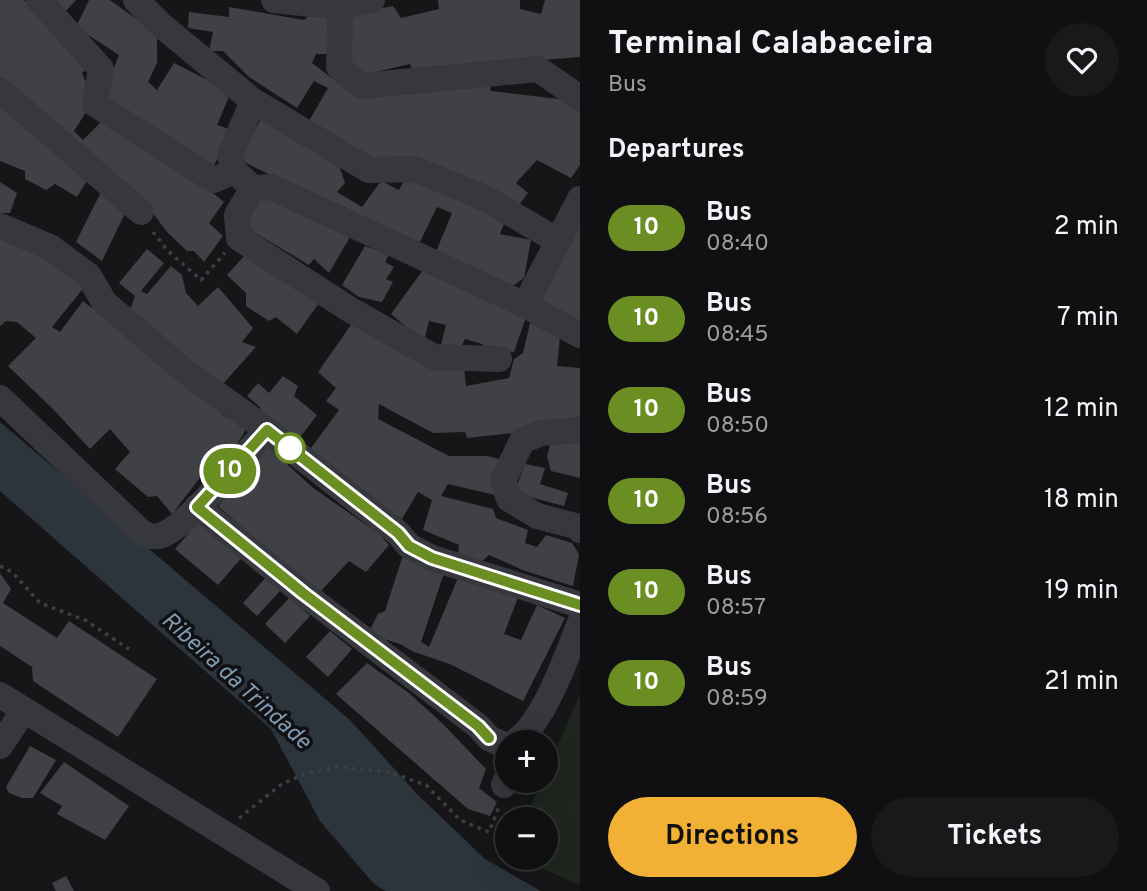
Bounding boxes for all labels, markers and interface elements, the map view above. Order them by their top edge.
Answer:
button: heart [1045,23,1119,97]
text: Terminal Calabaceira [608,24,933,66]
text: Bus [608,71,647,100]
text: Departures [608,134,745,167]
text: Bus [706,197,752,230]
text: 2 min [1054,211,1119,244]
text: 10 [634,213,659,243]
text: 08:40 [706,230,769,259]
text: Bus [706,288,752,321]
text: 7 min [1057,302,1119,335]
text: 10 [634,304,659,334]
text: 08:45 [706,321,769,350]
text: Bus [706,379,752,412]
text: 12 min [1044,393,1119,426]
text: 10 [634,395,659,425]
text: 08:50 [706,412,769,441]
unlabelled marker [275,433,305,463]
line badge: 10 [198,448,262,494]
text: 10 [217,456,243,486]
text: Bus [706,470,752,503]
text: 18 min [1044,484,1119,517]
text: 10 [634,486,659,516]
text: 08:56 [706,503,768,532]
text: Bus [706,561,752,594]
text: 19 min [1044,575,1119,608]
text: 10 [634,577,659,607]
text: 08:57 [706,594,766,623]
water label: Ribeira da Trindade [154,607,317,758]
text: Bus [706,652,752,685]
text: 21 min [1044,666,1119,699]
text: 10 [634,668,659,698]
text: 08:59 [706,685,768,714]
map controls [495,730,558,870]
button: + [495,730,558,793]
button: Directions [608,797,857,877]
button: Tickets [871,797,1119,877]
button: − [495,807,558,870]

